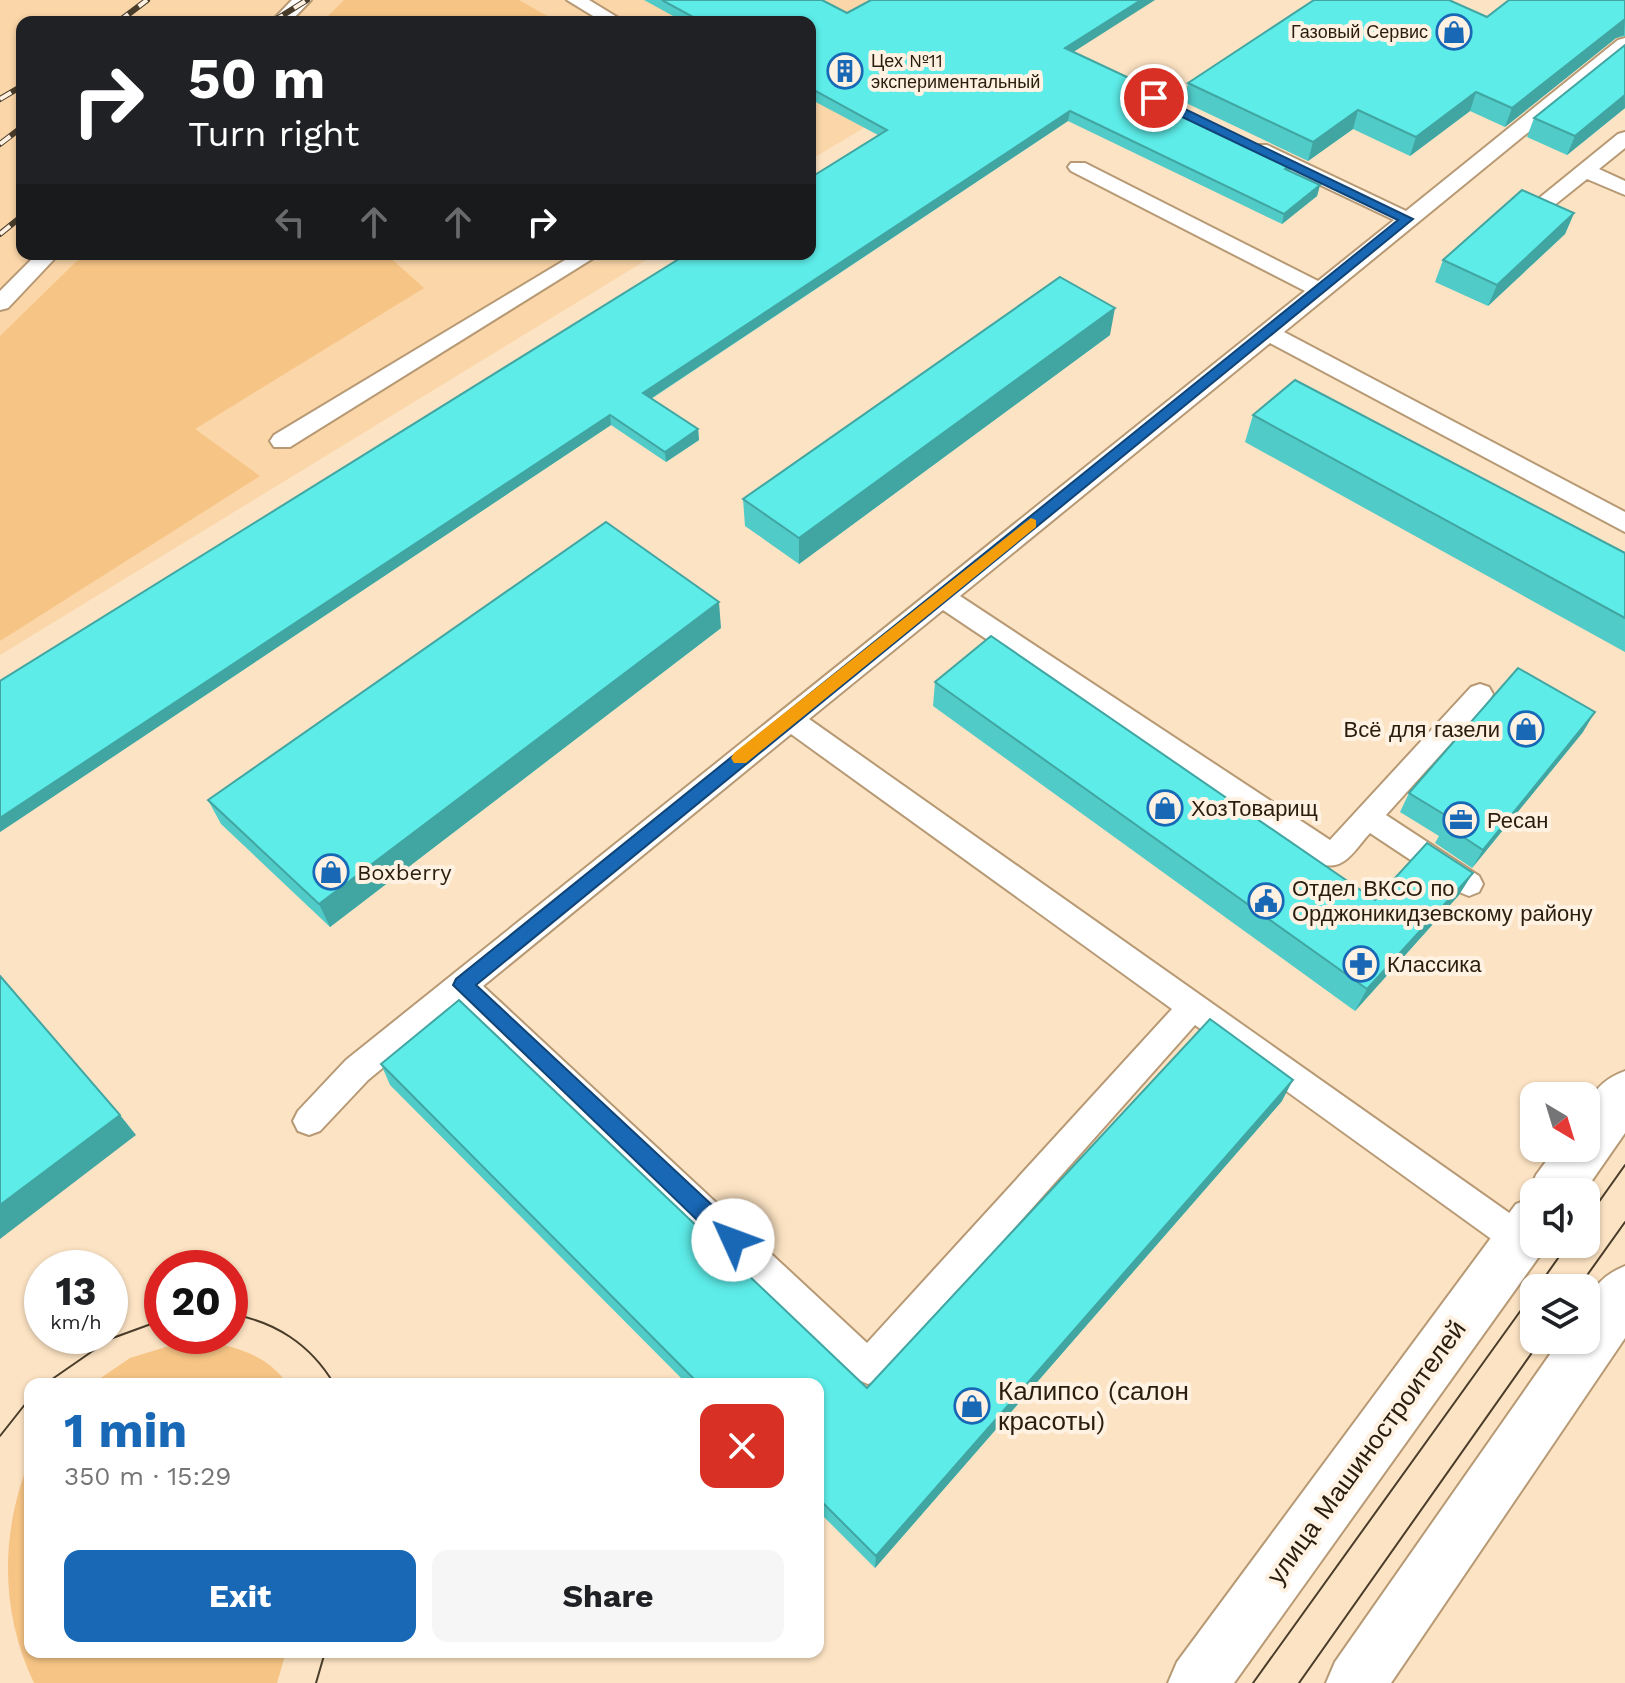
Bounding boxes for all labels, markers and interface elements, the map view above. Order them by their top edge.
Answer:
shop icon: Газовый Сервис [1435,13,1473,51]
place label: Газовый Сервис [1291,21,1428,42]
text: 50 m [188,46,325,112]
icon: right [56,48,160,152]
place label: Цех №11 экспериментальный [871,50,1040,92]
building icon: Цех №11 экспериментальный [826,52,864,90]
pin [1120,64,1188,132]
icon: arrive [1132,76,1176,120]
text: Turn right [188,113,359,155]
icon: left [268,200,312,244]
icon: ahead [352,200,396,244]
icon: ahead [436,200,480,244]
icon: right [520,200,564,244]
shop icon: Всё для газели [1507,710,1545,748]
place label: Всё для газели [1343,717,1500,742]
shop icon: ХозТоварищ [1146,789,1184,827]
place label: ХозТоварищ [1191,796,1318,821]
office icon: Ресан [1442,801,1480,839]
place label: Ресан [1487,808,1548,833]
shop icon: Boxberry [312,853,350,891]
place label: Boxberry [357,860,452,885]
place label: Отдел ВКСО по Орджоникидзевскому району [1292,876,1592,926]
public building icon: Отдел ВКСО по Орджоникидзевскому району [1247,882,1285,920]
pharmacy icon: Классика [1342,945,1380,983]
place label: Классика [1387,952,1482,977]
north arrow [1520,1082,1600,1162]
map controls [1520,1082,1600,1354]
button: sound [1520,1178,1600,1258]
position arrow [691,1198,775,1282]
speed limit sign: 20 [144,1250,248,1354]
text: 13 [56,1268,96,1315]
button: layers [1520,1274,1600,1354]
text: km/h [50,1310,102,1334]
street label: улица Машиностроителей [1260,1314,1472,1590]
place label: Калипсо (салон красоты) [998,1376,1189,1436]
shop icon: Калипсо (салон красоты) [953,1387,991,1425]
text: 1 min [64,1402,187,1459]
button: close [700,1404,784,1488]
text: 350 m · 15:29 [64,1461,231,1491]
button: Exit [64,1550,416,1642]
button: Share [432,1550,784,1642]

